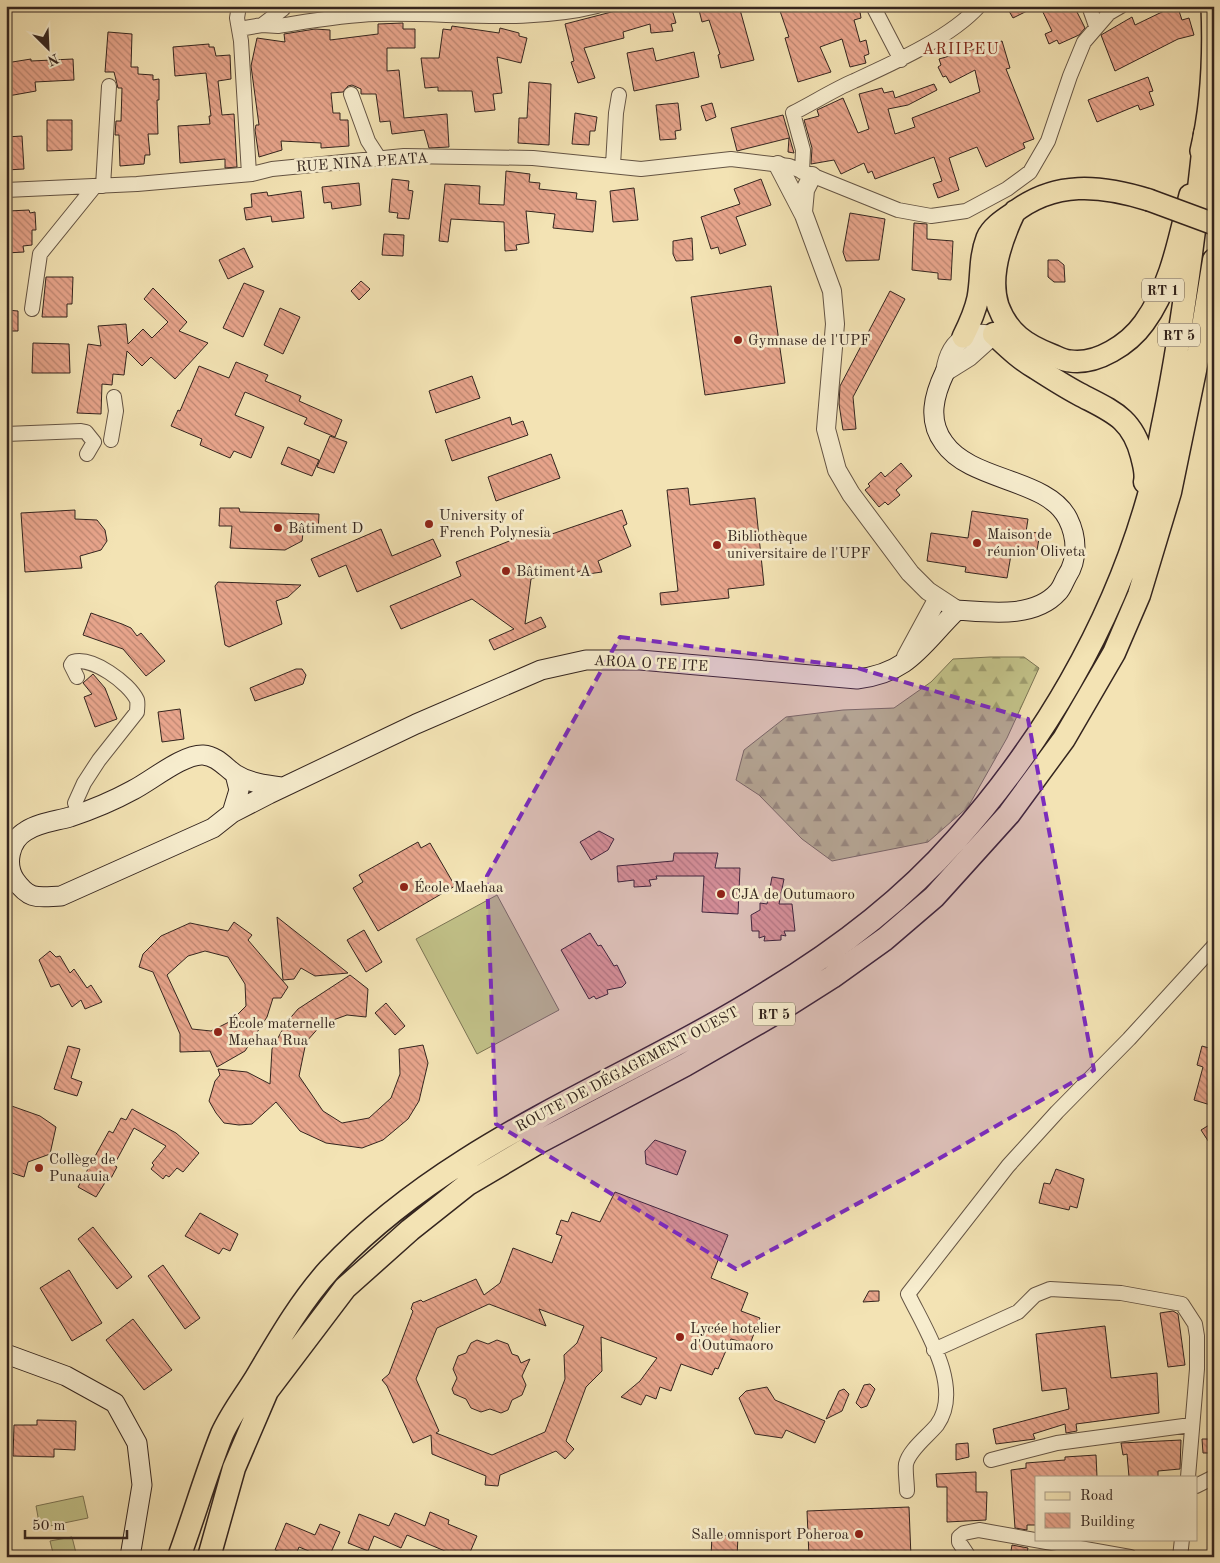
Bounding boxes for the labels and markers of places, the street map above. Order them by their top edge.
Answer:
marker: Gymnase de l'UPF [732,334,744,346]
place label: Gymnase de l'UPF [748,334,870,349]
place label: University of French Polynesia [439,509,552,541]
marker: University of French Polynesia [423,518,435,530]
marker: Bâtiment D [272,522,284,534]
place label: Bâtiment D [288,522,363,537]
place label: Maison de réunion Oliveta [987,528,1086,560]
place label: Bibliothèque universitaire de l'UPF [727,530,871,562]
marker: Maison de réunion Oliveta [971,537,983,549]
marker: Bibliothèque universitaire de l'UPF [711,539,723,551]
marker: Bâtiment A [500,565,512,577]
place label: Bâtiment A [516,565,591,580]
place label: École Maehaa [414,878,504,896]
marker: École Maehaa [398,881,410,893]
marker: CJA de Outumaoro [715,888,727,900]
place label: CJA de Outumaoro [731,888,855,903]
place label: École maternelle Maehaa Rua [228,1014,335,1049]
marker: École maternelle Maehaa Rua [212,1026,224,1038]
place label: Collège de Punaauia [49,1153,116,1185]
marker: Collège de Punaauia [33,1162,45,1174]
place label: Lycée hotelier d'Outumaoro [690,1322,781,1354]
marker: Lycée hotelier d'Outumaoro [674,1331,686,1343]
place label: Salle omnisport Poheroa [691,1528,850,1543]
marker: Salle omnisport Poheroa [853,1528,865,1540]

